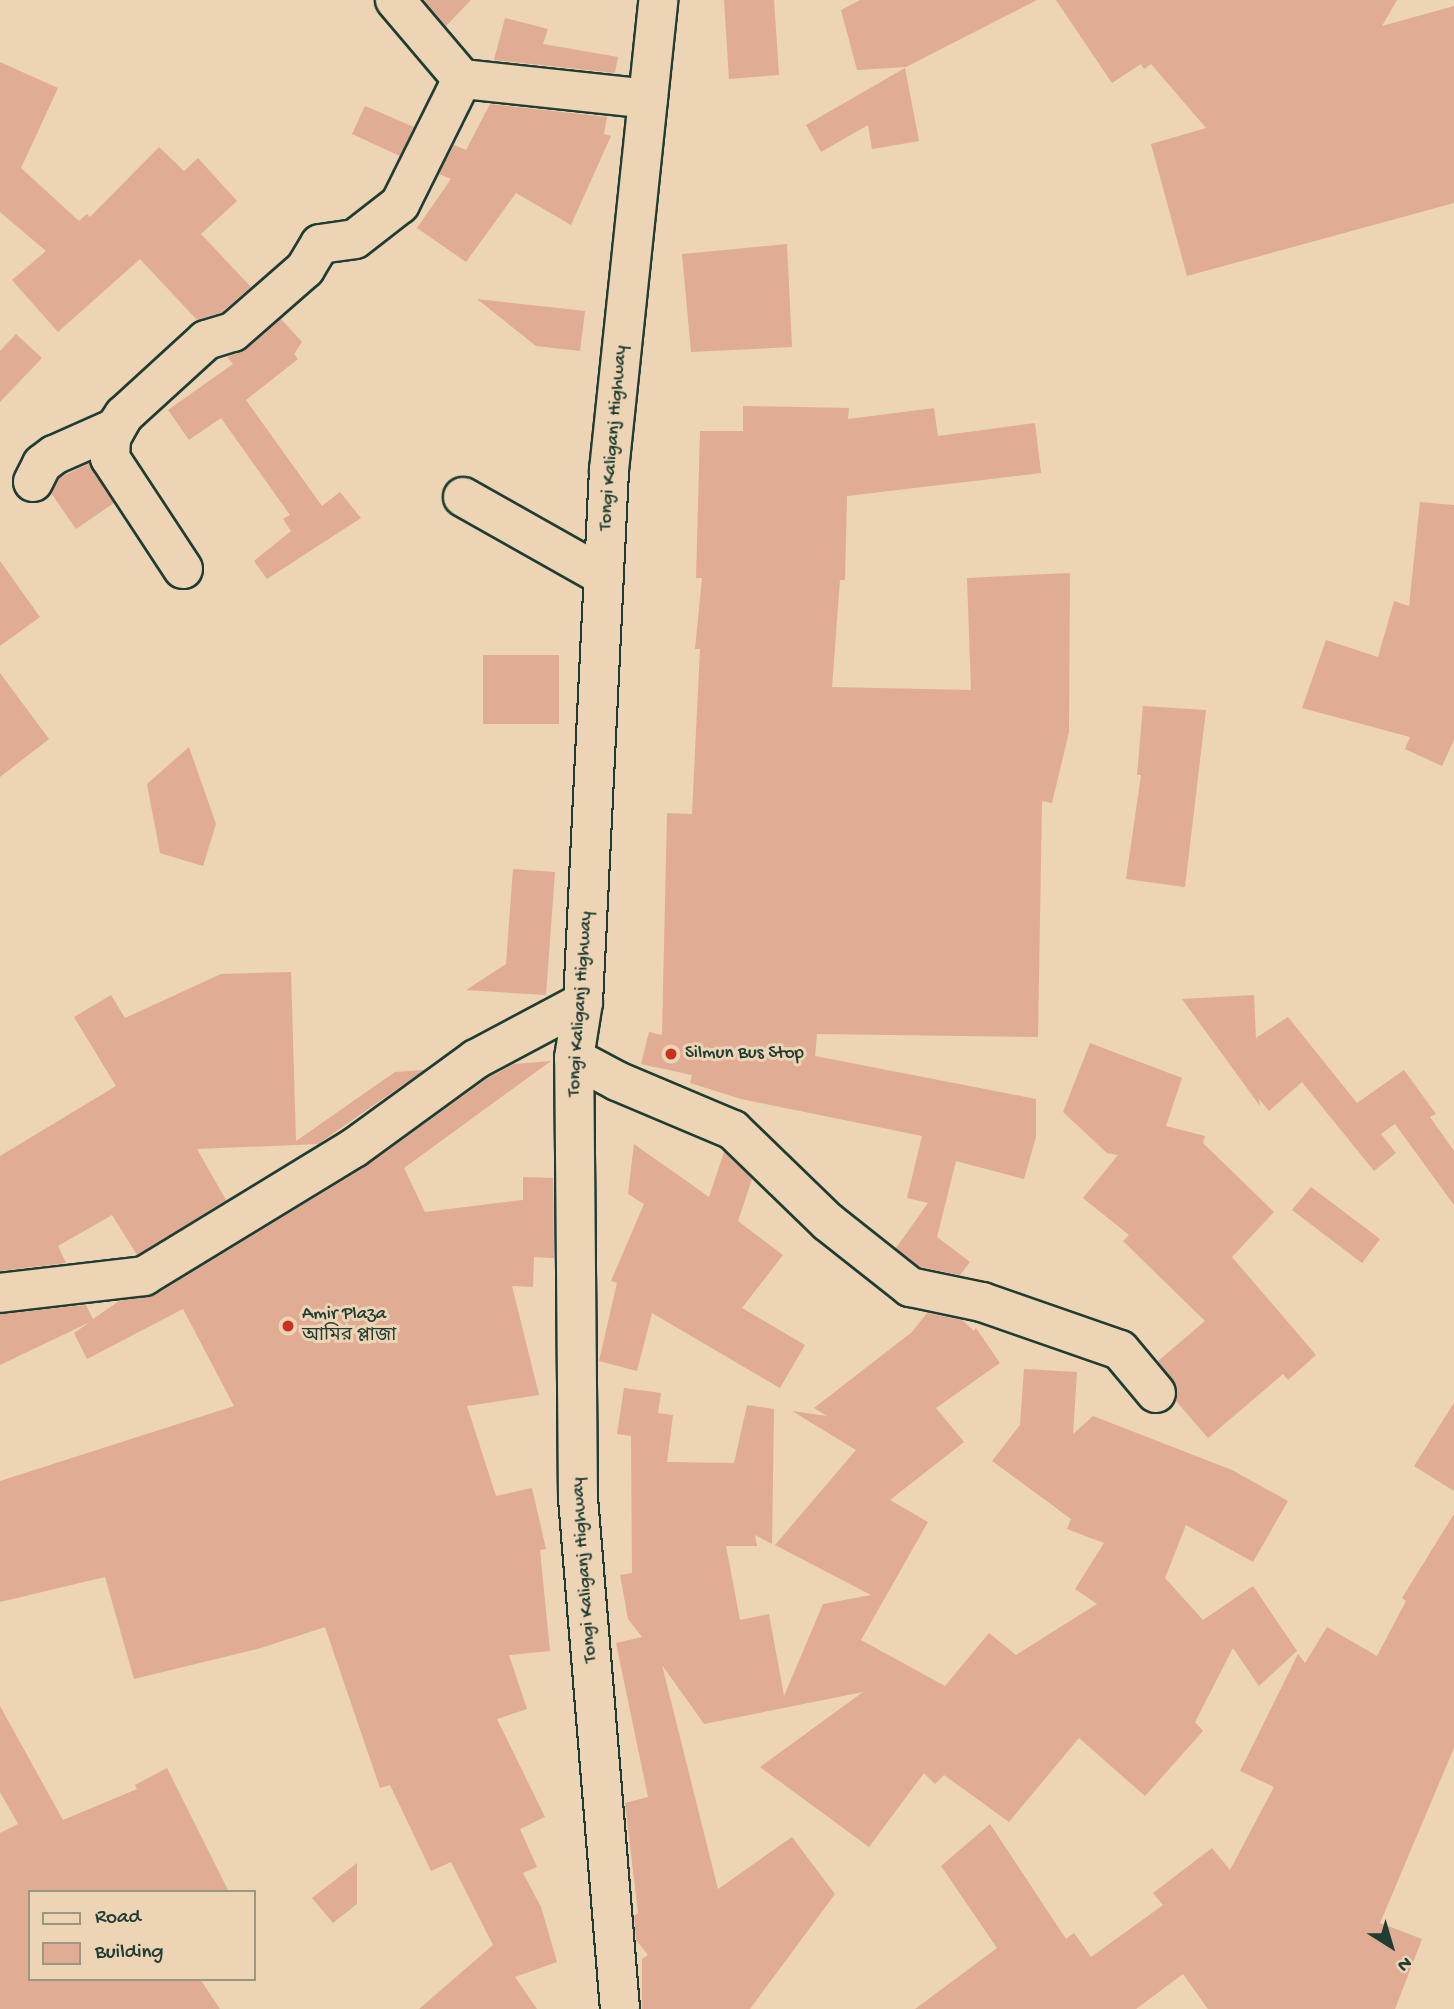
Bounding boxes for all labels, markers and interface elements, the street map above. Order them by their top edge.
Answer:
street label: Tongi Kaliganj Highway [595,344,633,532]
street label: Tongi Kaliganj Highway [563,910,599,1098]
place label: Silmun Bus Stop [685,1043,804,1065]
marker: Silmun Bus Stop [663,1046,679,1062]
place label: Amir Plaza আমির প্লাজা [302,1304,396,1348]
marker: Amir Plaza আমির প্লাজা [280,1318,296,1334]
street label: Tongi Kaliganj Highway [567,1476,603,1664]
legend [28,1890,256,1981]
text: Road [95,1906,141,1931]
north arrow [1356,1911,1426,1981]
text: Building [95,1941,164,1966]
text: N [1392,1950,1416,1976]

